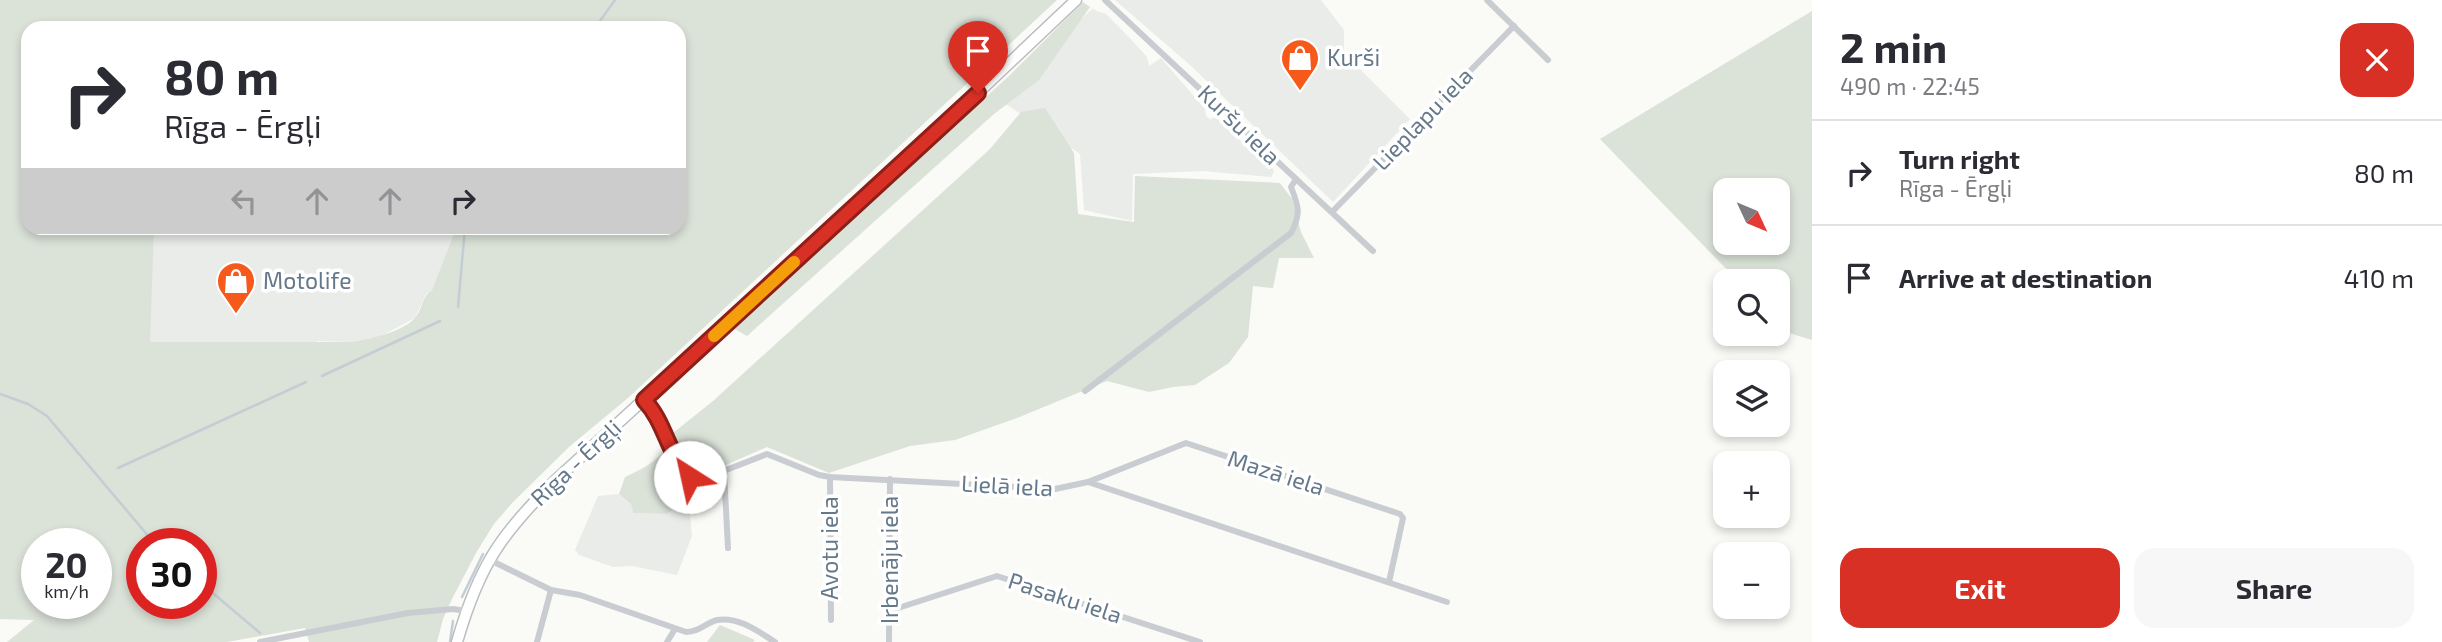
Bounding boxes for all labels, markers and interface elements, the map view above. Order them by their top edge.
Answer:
pin [948,21,1008,93]
text: 2 min [1840,21,1947,71]
button: close [2340,23,2414,97]
icon: arrive [959,32,997,70]
shop icon: Kurši [1279,37,1321,92]
place label: Kurši [1327,43,1380,71]
text: 80 m [164,46,279,105]
icon: right [49,49,140,140]
street label: Lieplapu iela [1366,61,1478,175]
text: 490 m · 22:45 [1840,72,1980,100]
street label: Kuršu iela [1193,78,1287,170]
text: Rīga - Ērgļi [164,106,322,144]
text: Turn right [1899,143,2020,174]
icon: right [1840,154,1878,192]
text: 80 m [2354,157,2414,188]
text: Rīga - Ērgļi [1899,174,2012,202]
north arrow [1713,178,1790,256]
map controls [1713,178,1790,619]
icon: left [225,182,263,220]
icon: ahead [298,182,336,220]
icon: ahead [371,182,409,220]
icon: right [444,182,482,220]
icon: arrive [1840,259,1878,297]
shop icon: Motolife [215,260,257,315]
text: Arrive at destination [1899,262,2152,293]
text: 410 m [2343,262,2414,293]
place label: Motolife [263,266,351,294]
button: search [1713,269,1790,346]
button: layers [1713,360,1790,437]
street label: Rīga - Ērgļi [524,413,628,513]
position arrow [653,440,727,514]
street label: Mazā iela [1225,443,1328,501]
button: + [1713,451,1790,528]
street label: Lielā iela [960,469,1054,501]
street label: Avotu iela [815,496,843,600]
street label: Irbenāju iela [875,496,903,624]
speed limit sign: 30 [126,528,217,619]
button: − [1713,542,1790,619]
text: 20 [45,543,88,585]
button: Exit [1840,548,2120,628]
button: Share [2134,548,2414,628]
street label: Pasaku iela [1005,566,1126,629]
text: km/h [44,580,89,602]

